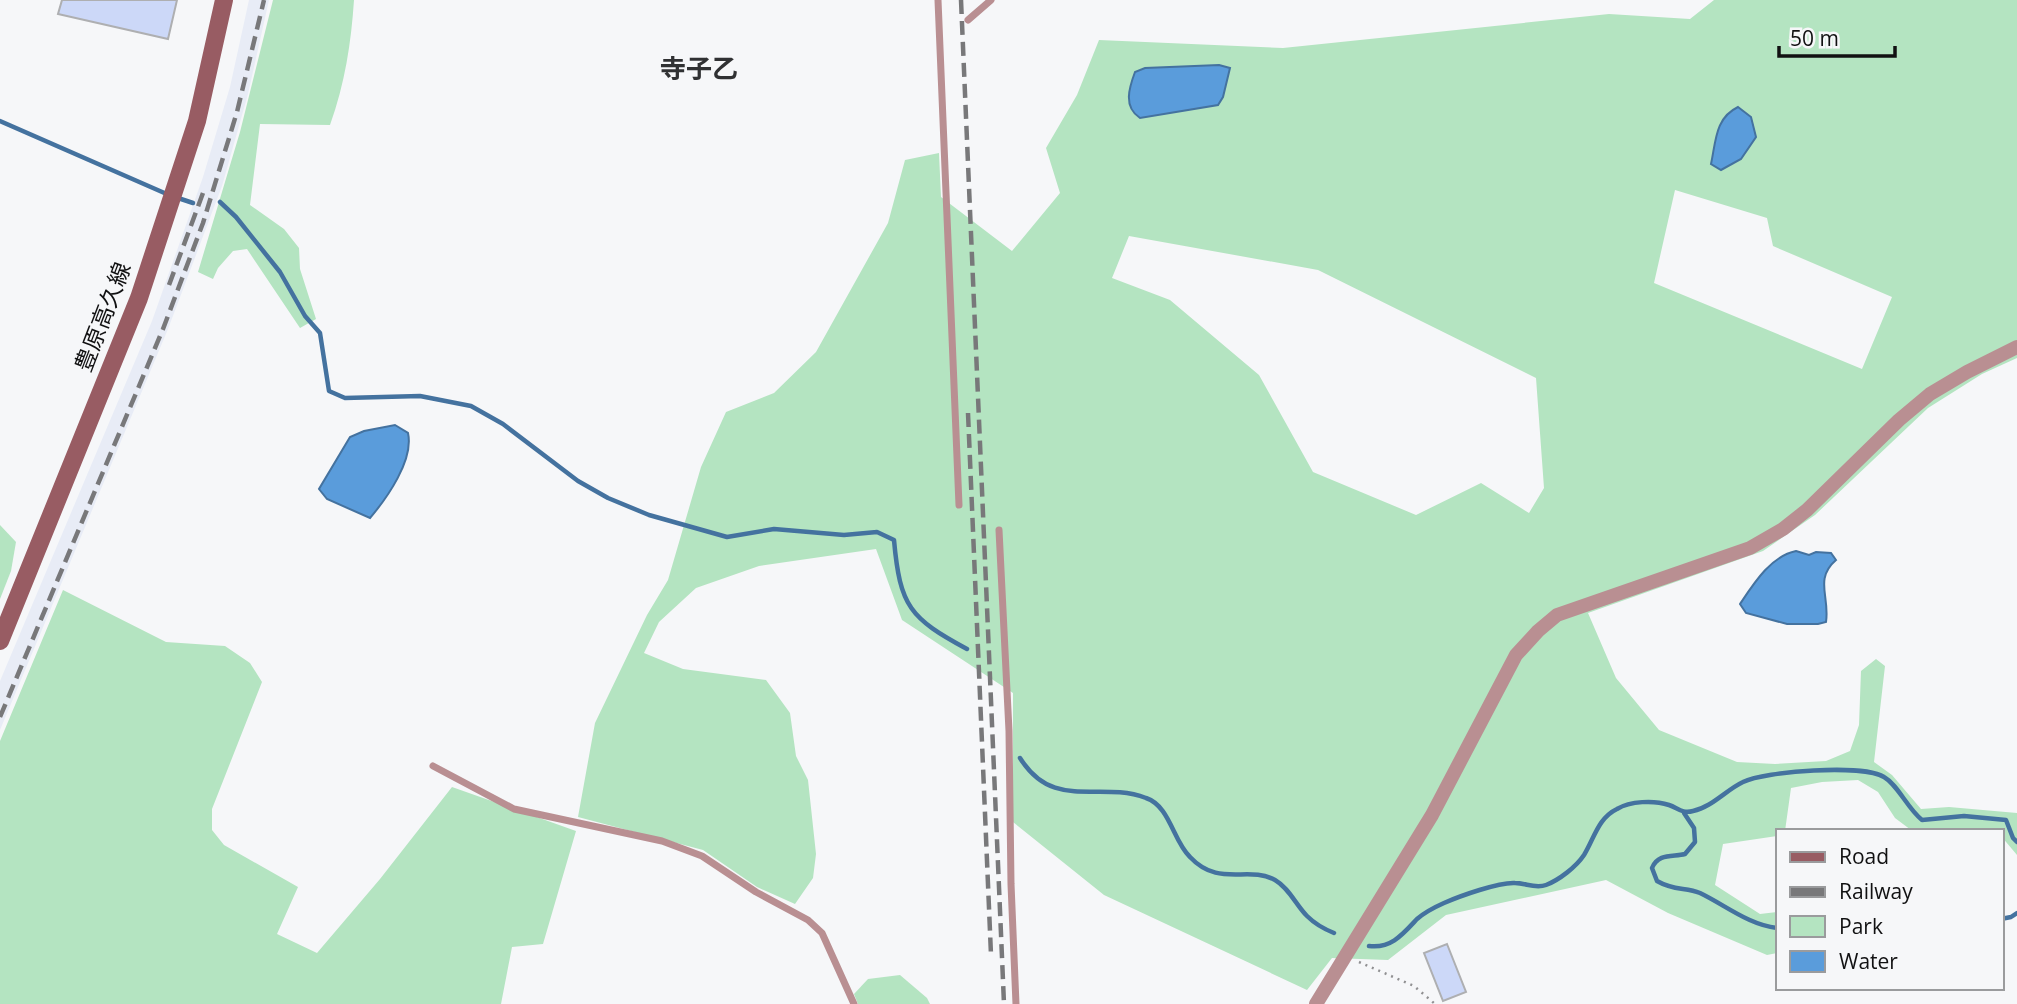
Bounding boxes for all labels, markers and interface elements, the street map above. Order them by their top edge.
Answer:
scale bar [1779,14,1895,58]
text: 50 m [1790,24,1839,52]
district label: 寺子乙 [660,50,738,86]
street label: 豊原高久線 [67,257,138,376]
legend [1776,829,2003,990]
text: Road [1839,842,1889,870]
text: Railway [1839,877,1913,905]
text: Park [1839,912,1883,940]
text: Water [1839,947,1898,975]

